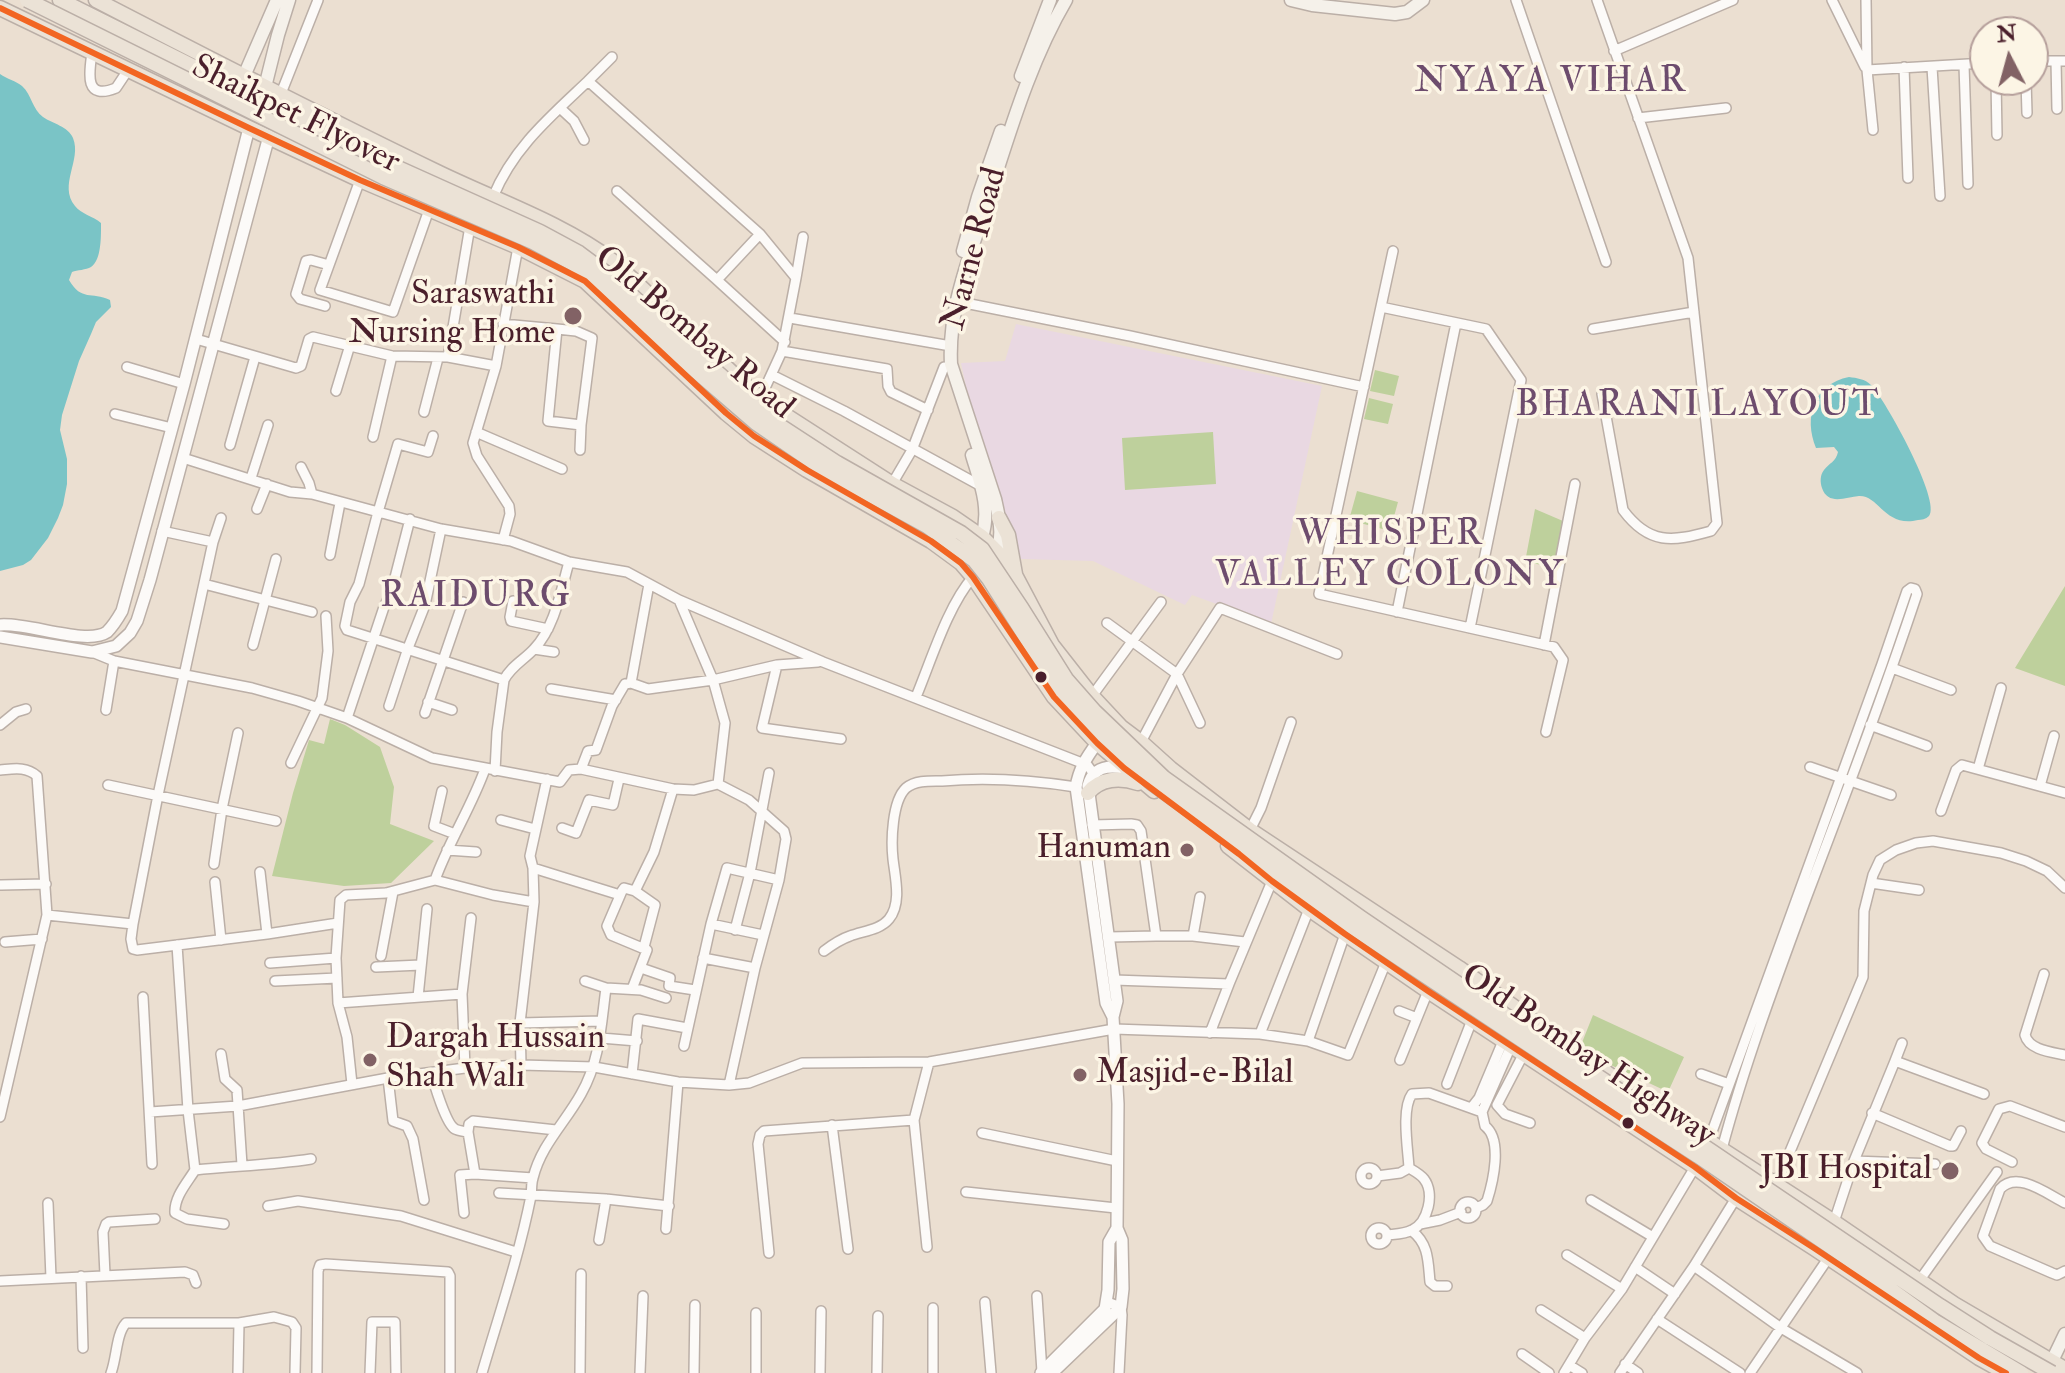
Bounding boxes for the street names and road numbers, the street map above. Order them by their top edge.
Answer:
street label: Shaikpet Flyover [184,48,406,184]
street label: Narne Road [935,163,1017,335]
street label: Old Bombay Road [585,239,801,429]
street label: Old Bombay Highway [1452,957,1722,1157]

